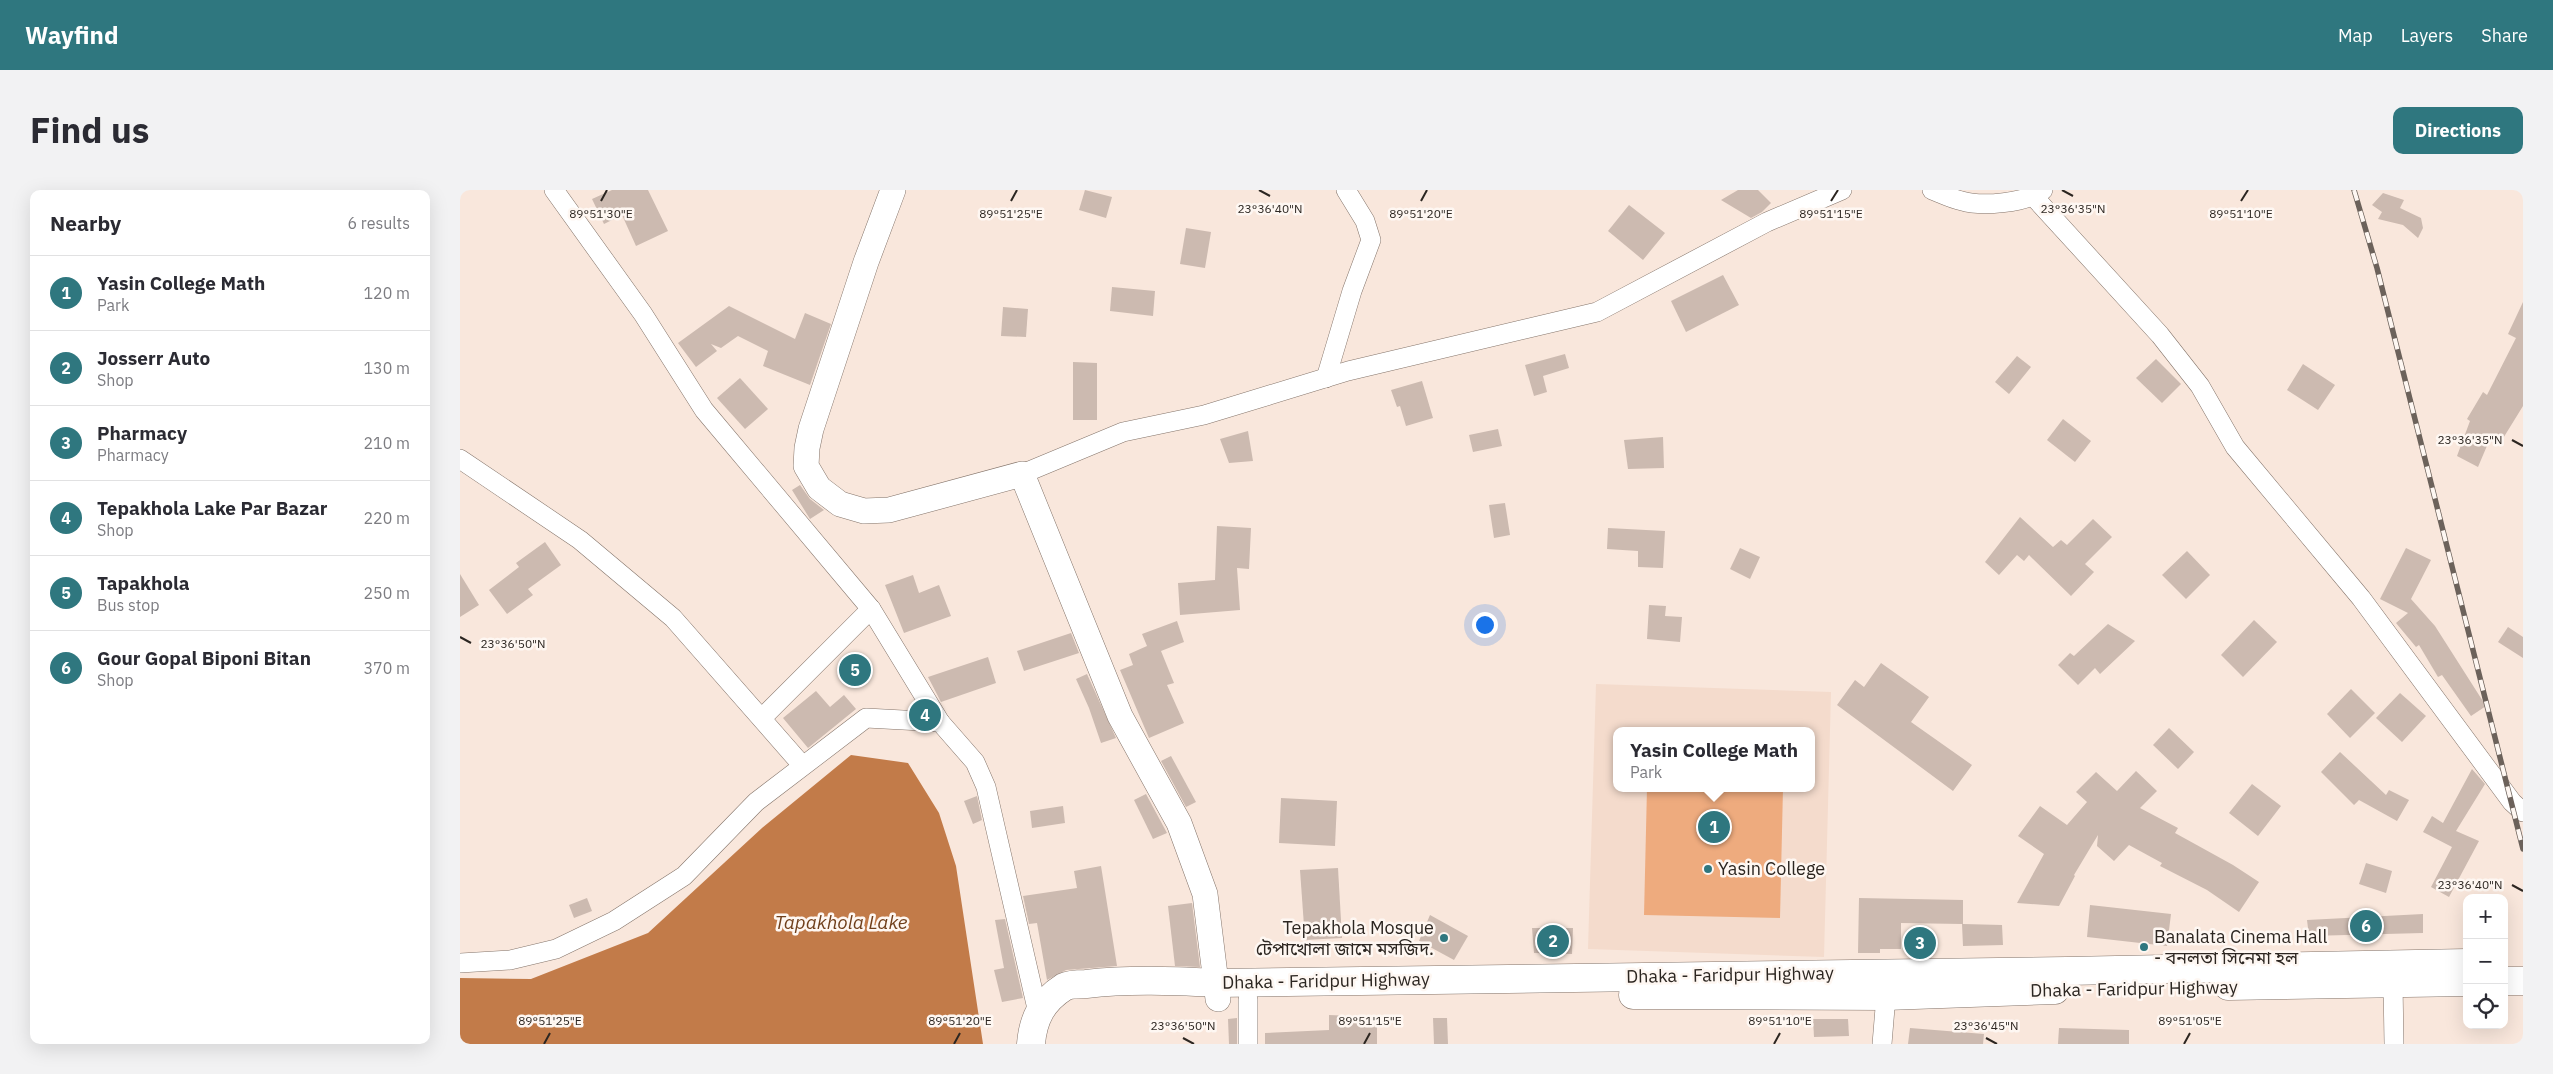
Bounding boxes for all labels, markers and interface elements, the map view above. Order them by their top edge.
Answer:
text: Wayfind [25,19,118,51]
text: Map [2338,24,2373,47]
text: Layers [2401,24,2453,47]
text: Share [2481,24,2528,47]
text: Find us [30,107,149,153]
button: Directions [2393,107,2523,154]
text: 23°36'40"N [1237,201,1303,216]
text: 23°36'35"N [2040,201,2106,216]
text: 89°51'30"E [569,206,633,221]
text: 89°51'25"E [979,206,1043,221]
text: 89°51'20"E [1389,206,1453,221]
text: 89°51'15"E [1799,206,1863,221]
text: 89°51'10"E [2209,206,2273,221]
text: Nearby [50,209,121,237]
text: 6 results [347,213,410,233]
text: Yasin College Math [97,271,265,295]
text: 1 [61,283,71,303]
text: 120 m [363,283,410,303]
text: Park [97,295,129,315]
text: Josserr Auto [97,346,210,370]
text: 2 [61,358,71,378]
text: 130 m [363,358,410,378]
text: Shop [97,370,134,390]
text: Pharmacy [97,421,187,445]
text: 23°36'35"N [2437,432,2503,447]
text: 3 [61,433,71,453]
text: 210 m [363,433,410,453]
text: Pharmacy [97,445,169,465]
text: Tepakhola Lake Par Bazar [97,496,328,520]
text: 4 [61,508,71,528]
text: 220 m [363,508,410,528]
text: Shop [97,520,134,540]
text: Tapakhola [97,571,190,595]
text: 5 [61,583,71,603]
text: 250 m [363,583,410,603]
text: Bus stop [97,595,160,615]
your location [1472,612,1498,638]
text: 23°36'50"N [480,636,546,651]
text: Gour Gopal Biponi Bitan [97,646,311,670]
pin: 5 [839,651,871,689]
text: 6 [61,658,71,678]
text: 370 m [363,658,410,678]
text: Shop [97,670,134,690]
pin: 4 [909,696,941,734]
popup [1613,727,1815,792]
text: Yasin College Math [1630,738,1798,762]
text: Park [1630,762,1662,782]
pin: 1 [1698,808,1730,846]
place label: Yasin College [1718,857,1825,880]
marker: Yasin College [1702,863,1714,875]
text: 23°36'40"N [2437,877,2503,892]
map controls [2463,894,2508,1029]
button: + [2463,894,2508,939]
pin: 6 [2350,907,2382,945]
water label: Tapakhola Lake [774,910,908,934]
place label: Tepakhola Mosque টেপাখোলা জামে মসজিদ. [1256,916,1434,960]
pin: 2 [1537,922,1569,960]
pin: 3 [1904,924,1936,962]
place label: Banalata Cinema Hall - বনলতা সিনেমা হল [2154,925,2327,969]
marker: Tepakhola Mosque টেপাখোলা জামে মসজিদ. [1438,932,1450,944]
button: − [2463,939,2508,984]
marker: Banalata Cinema Hall - বনলতা সিনেমা হল [2138,941,2150,953]
street label: Dhaka - Faridpur Highway [1626,961,1834,988]
street label: Dhaka - Faridpur Highway [1222,967,1430,994]
street label: Dhaka - Faridpur Highway [2030,975,2238,1002]
button: locate [2463,984,2508,1029]
text: 89°51'25"E [518,1013,582,1028]
text: 89°51'20"E [928,1013,992,1028]
text: 89°51'15"E [1338,1013,1402,1028]
text: 89°51'10"E [1748,1013,1812,1028]
text: 89°51'05"E [2158,1013,2222,1028]
text: 23°36'50"N [1150,1018,1216,1033]
text: 23°36'45"N [1953,1018,2019,1033]

